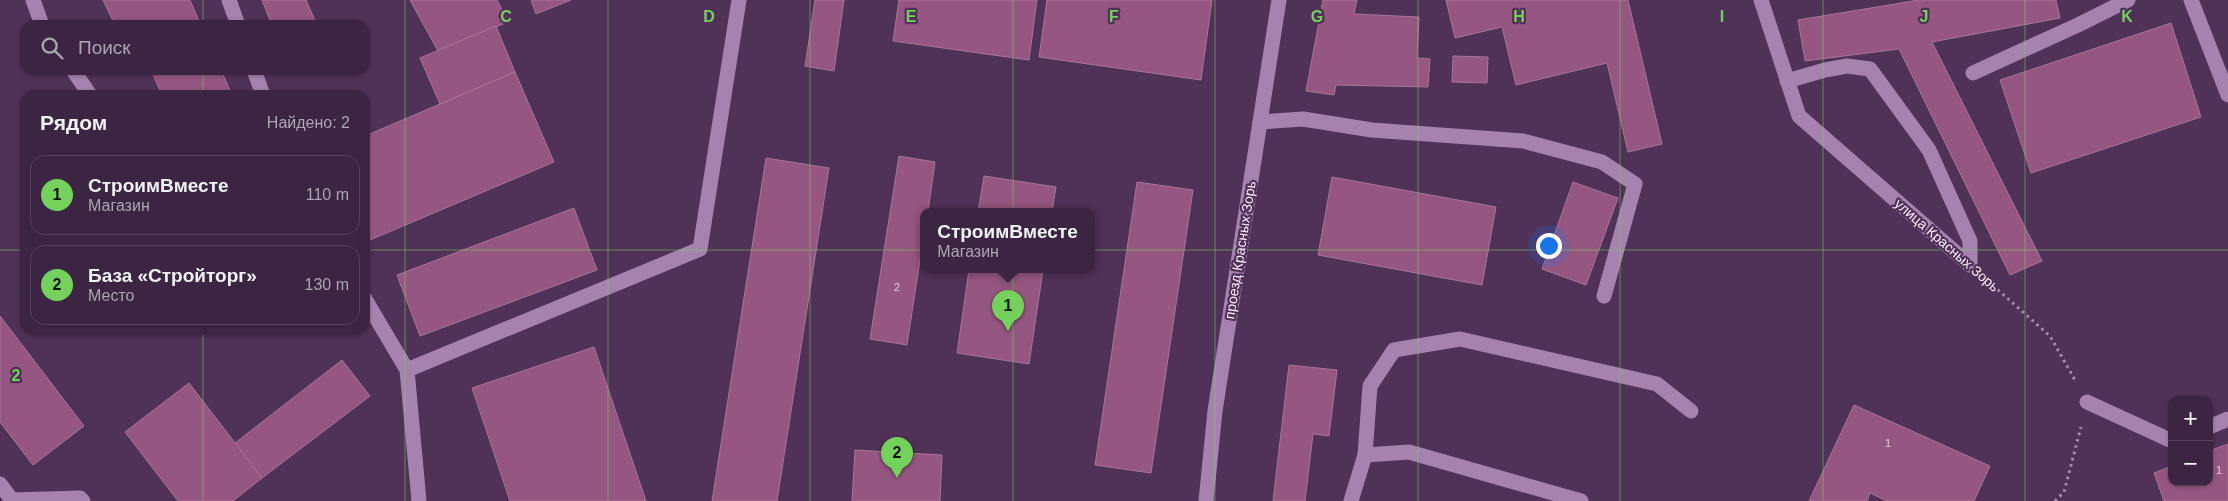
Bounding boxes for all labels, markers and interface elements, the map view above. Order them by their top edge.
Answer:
text: C [500,8,512,25]
text: D [703,8,715,25]
text: E [906,8,917,25]
text: F [1109,8,1119,25]
text: G [1311,8,1323,25]
text: H [1513,8,1525,25]
text: I [1720,8,1724,25]
text: J [1920,8,1928,25]
text: K [2121,8,2133,25]
search box [20,20,370,75]
icon: search [38,34,66,62]
text: Поиск [78,37,131,58]
text: Рядом [40,111,107,134]
text: Найдено: 2 [267,114,350,131]
text: СтроимВместе [88,175,229,196]
street label: проезд Красных Зорь [1221,180,1259,320]
text: 1 [53,186,61,203]
text: 110 m [306,186,349,203]
street label: улица Красных Зорь [1892,195,2002,295]
text: Магазин [88,197,150,214]
popup [920,208,1095,273]
text: СтроимВместе [937,221,1078,242]
your location [1536,233,1562,259]
text: Магазин [937,243,999,260]
text: База «Стройторг» [88,265,257,286]
text: 2 [53,276,61,293]
text: 130 m [305,276,349,293]
house number: 2 [894,281,900,293]
text: Место [88,287,134,304]
pin: 1 [992,290,1024,331]
text: 2 [12,367,21,384]
map controls [2168,396,2213,486]
button: + [2168,396,2213,441]
pin: 2 [881,437,913,478]
house number: 1 [1885,437,1891,449]
button: − [2168,441,2213,486]
house number: 1 [2216,464,2222,476]

